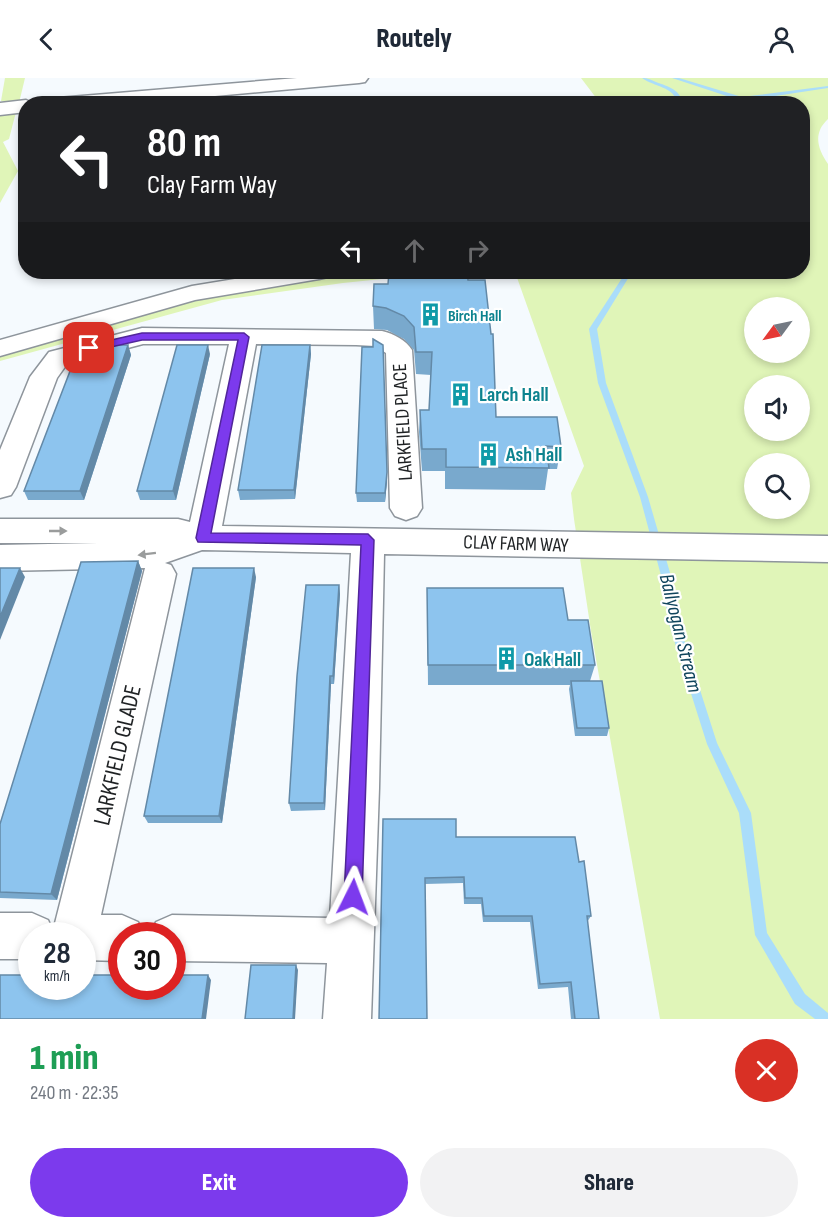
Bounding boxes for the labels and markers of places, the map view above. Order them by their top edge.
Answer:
building icon: Birch Hall [417,302,443,328]
place label: Birch Hall [448,307,502,326]
pin [63,322,114,373]
building icon: Larch Hall [448,381,474,407]
place label: Larch Hall [479,383,549,407]
building icon: Ash Hall [475,441,501,467]
place label: Ash Hall [505,443,562,467]
building icon: Oak Hall [493,646,519,672]
place label: Oak Hall [524,648,581,672]

